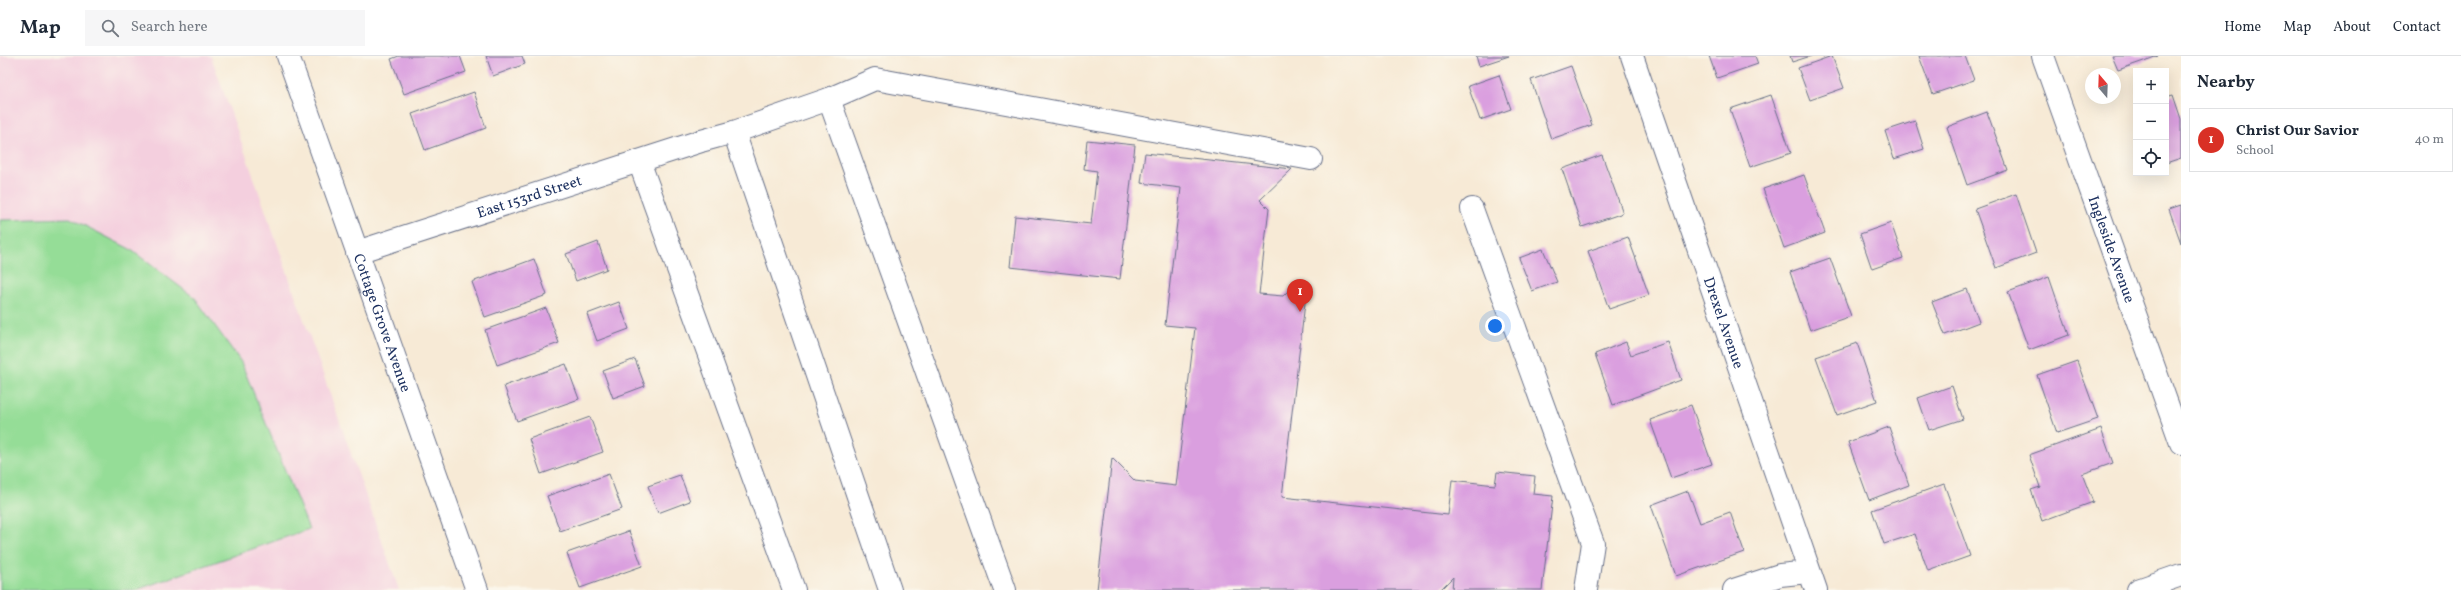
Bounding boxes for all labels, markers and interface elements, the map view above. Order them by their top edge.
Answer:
search box [85,10,365,46]
text: Map [20,15,61,41]
icon: search [99,17,121,39]
text: Search here [131,17,208,38]
text: Home [2224,18,2261,37]
text: Map [2283,18,2311,37]
text: About [2333,18,2371,37]
text: Contact [2393,18,2441,37]
north arrow [2085,68,2121,104]
map controls [2133,68,2169,176]
button: + [2133,68,2169,104]
text: Nearby [2197,71,2255,94]
button: − [2133,104,2169,140]
text: Christ Our Savior [2236,121,2359,142]
text: 1 [2208,131,2214,149]
text: 40 m [2415,131,2444,149]
button: locate [2133,140,2169,176]
text: School [2236,142,2274,160]
street label: East 153rd Street [475,171,585,225]
street label: Ingleside Avenue [2082,193,2139,306]
street label: Cottage Grove Avenue [347,251,415,395]
street label: Drexel Avenue [1697,274,1748,372]
pin: 1 [1287,279,1313,312]
your location [1485,316,1505,336]

